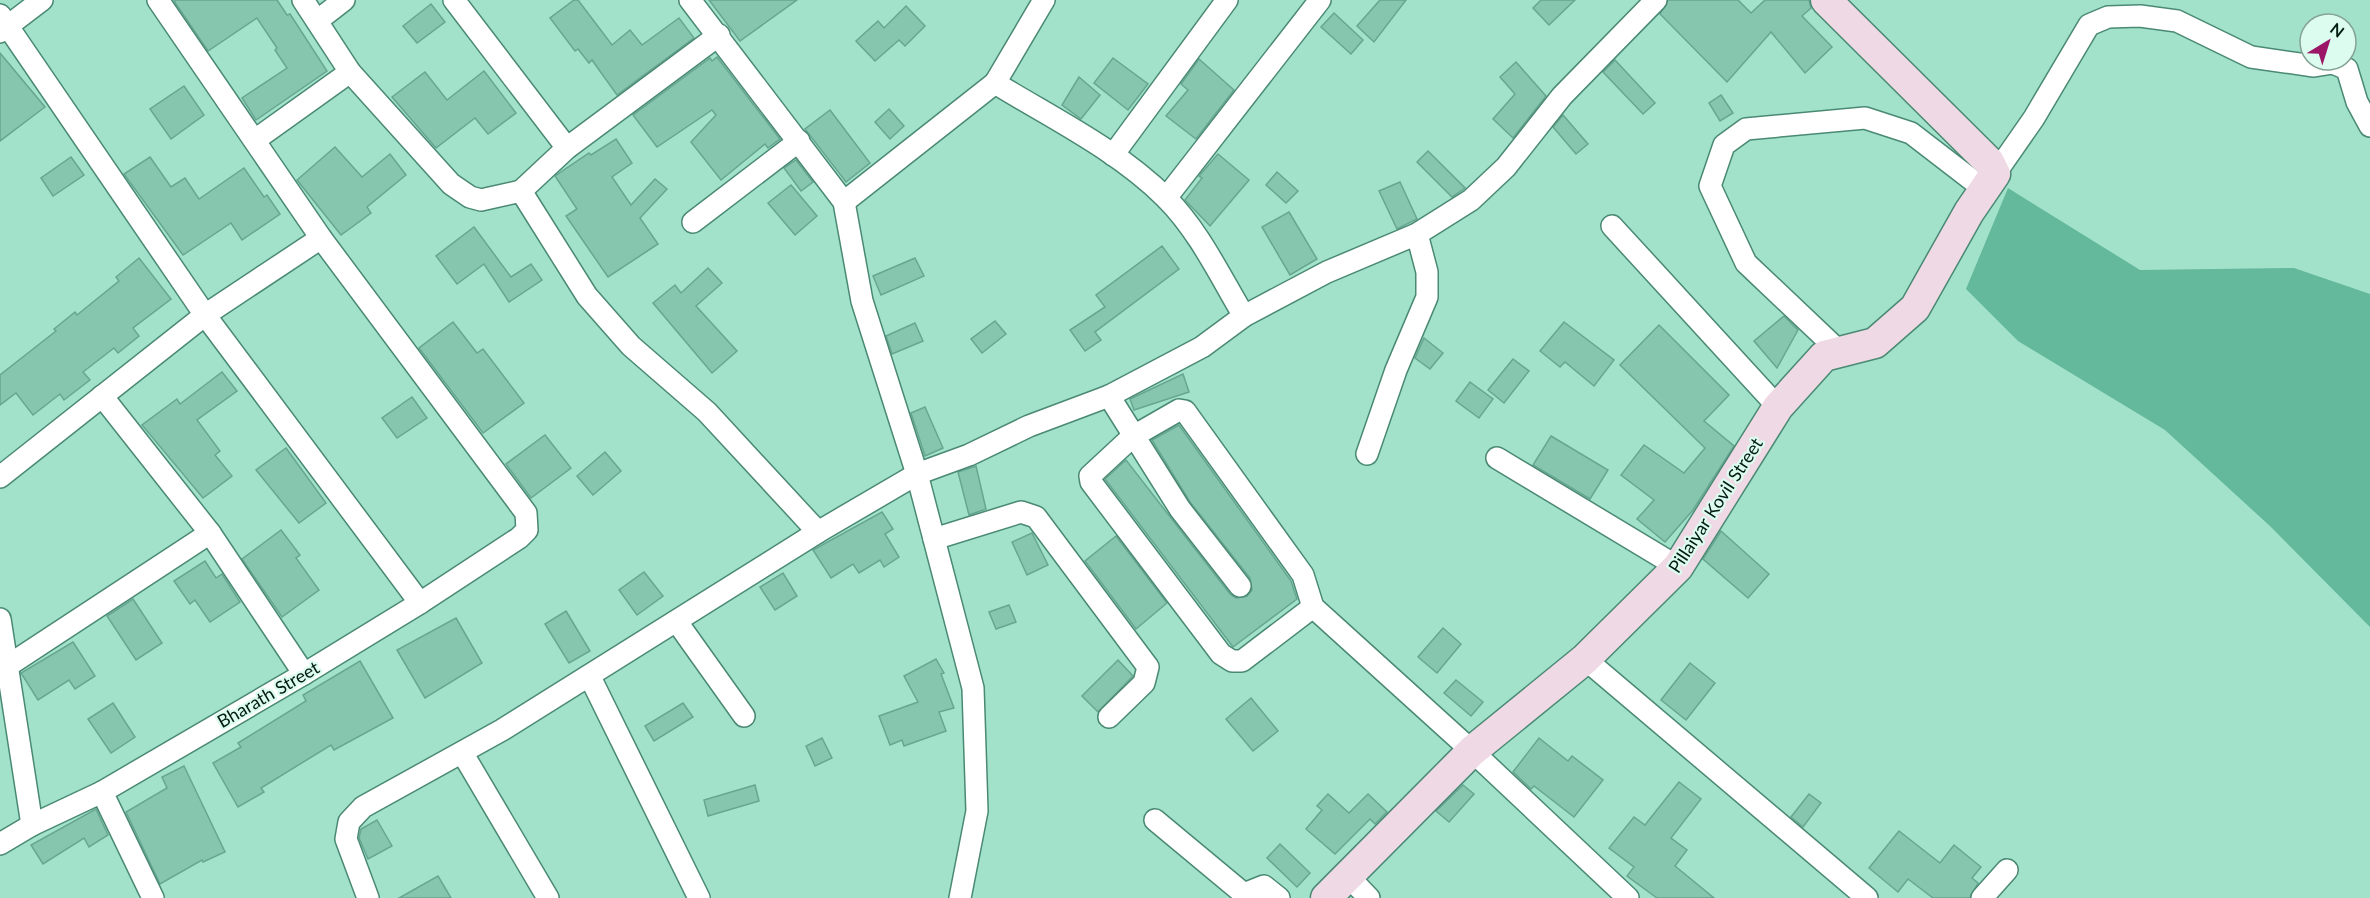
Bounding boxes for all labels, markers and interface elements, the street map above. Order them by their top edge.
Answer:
north arrow [2298,12,2358,72]
text: N [2327,19,2348,41]
street label: Pillaiyar Kovil Street [1663,433,1767,577]
street label: Bharath Street [213,656,323,732]

